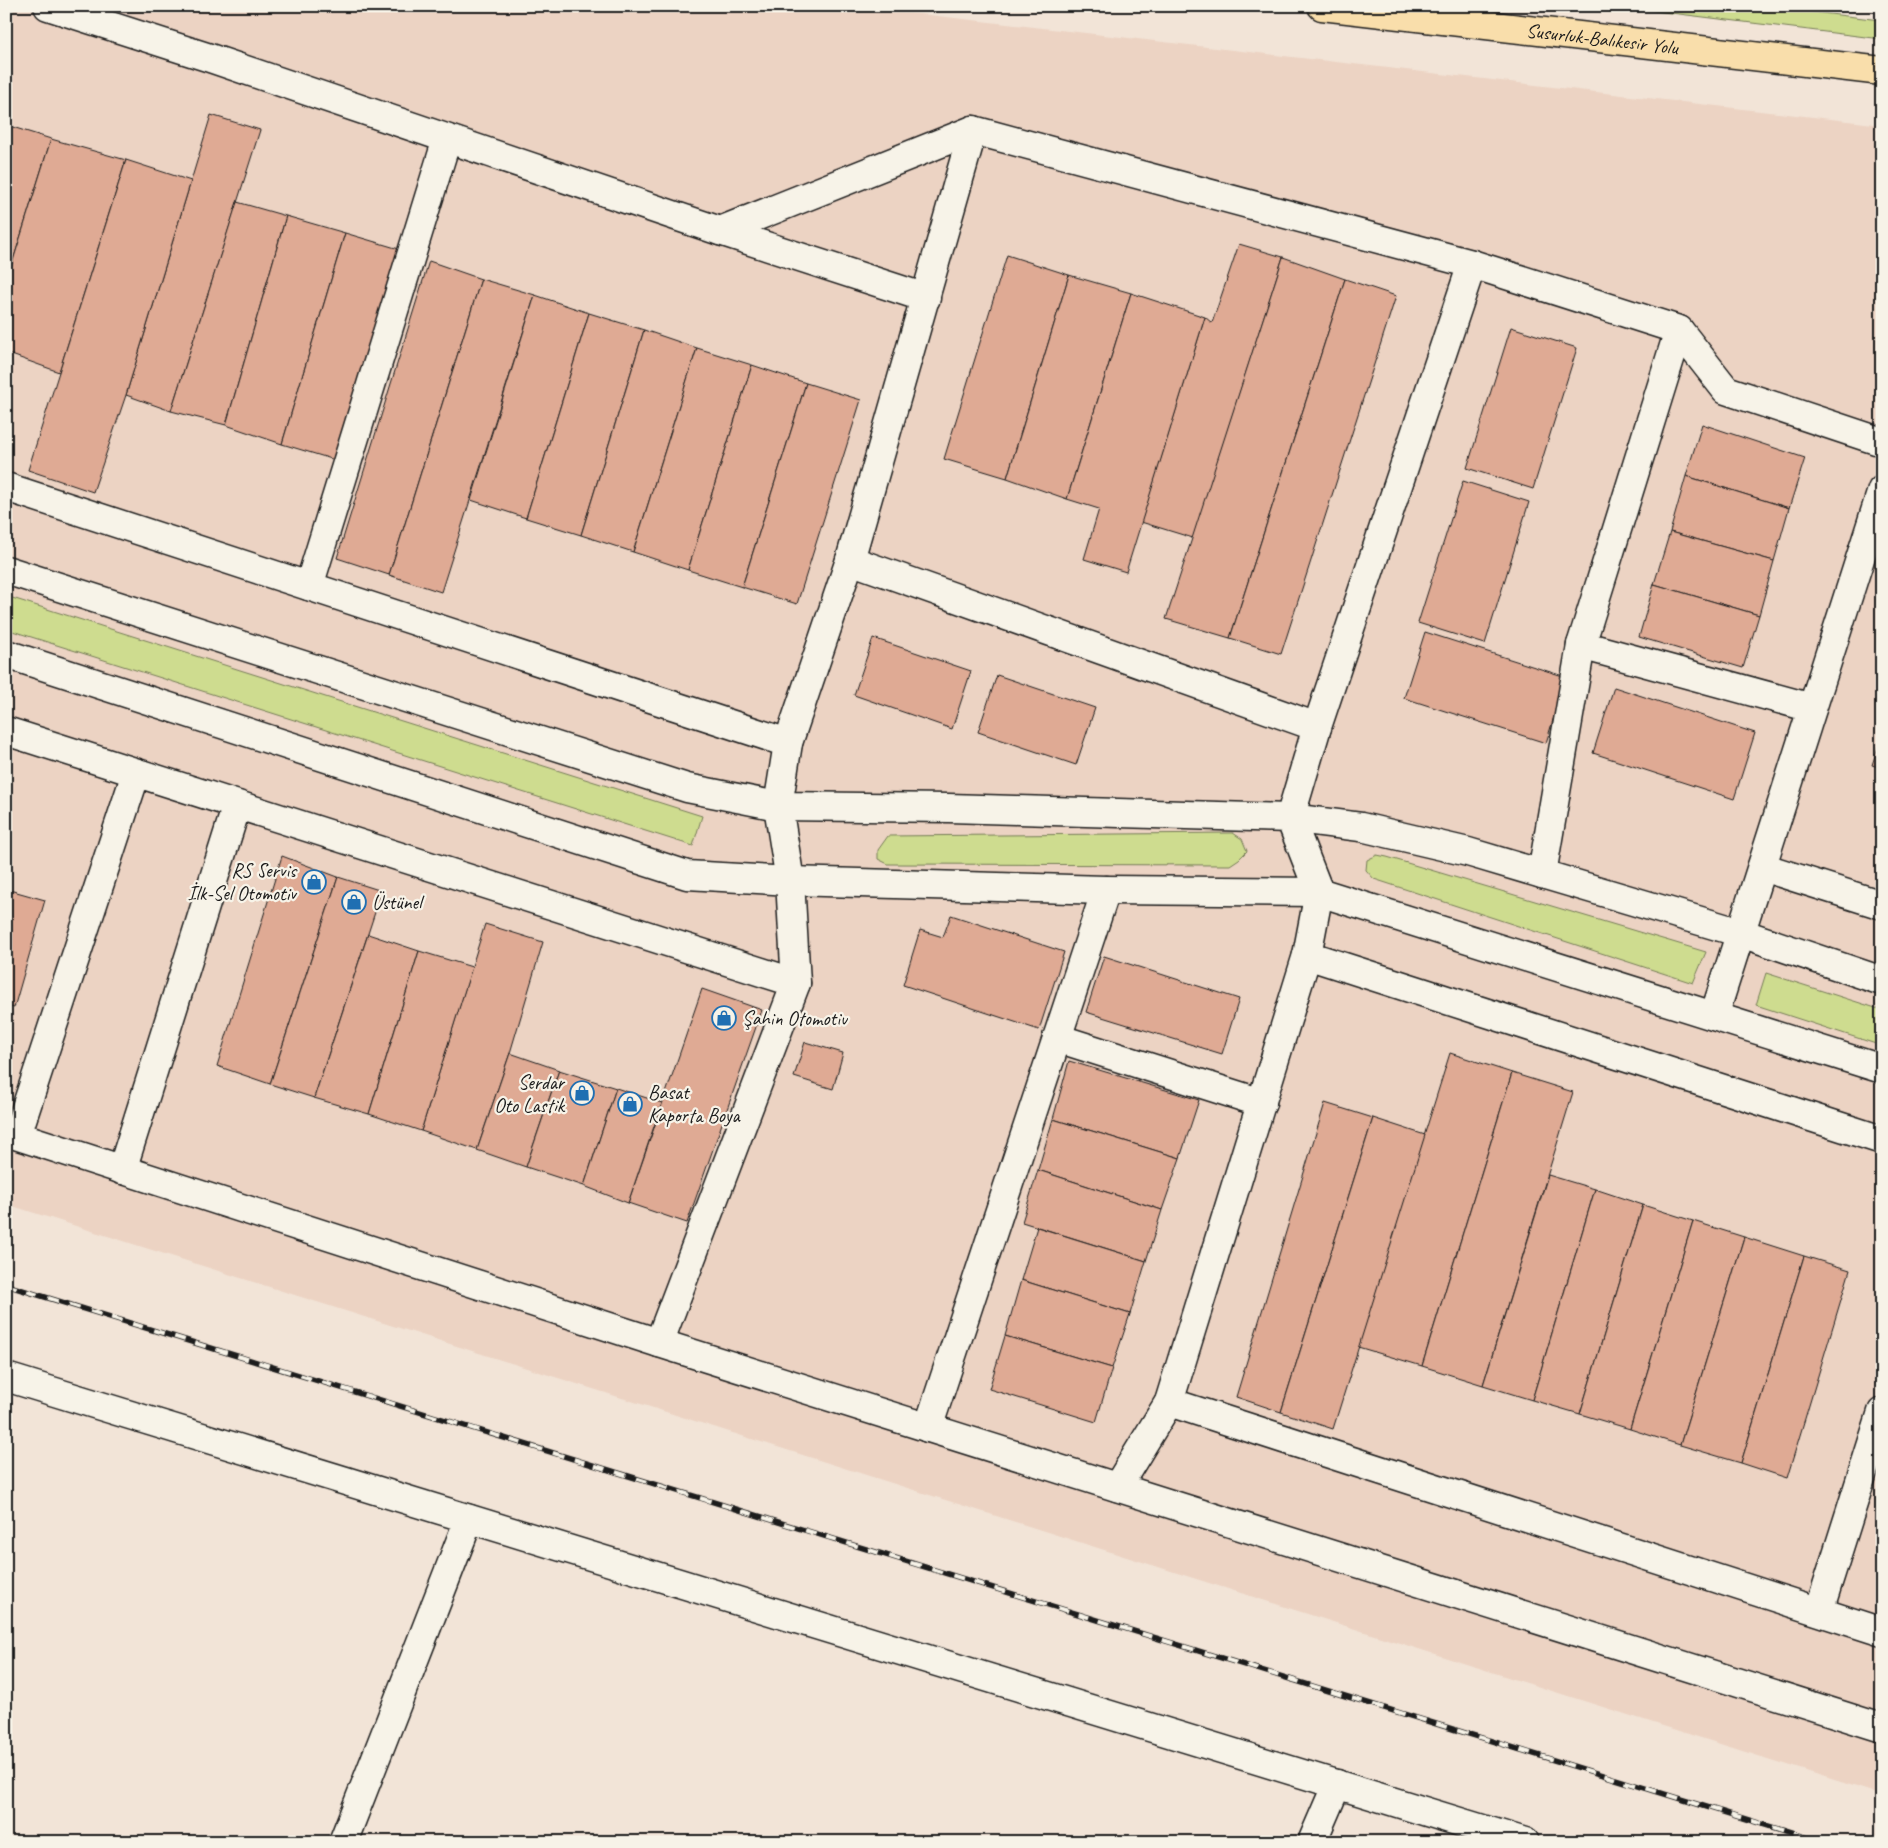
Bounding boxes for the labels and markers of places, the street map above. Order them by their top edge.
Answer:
place label: RS Servis İlk-Sel Otomotiv [188,858,298,906]
shop icon: RS Servis İlk-Sel Otomotiv [301,869,327,895]
shop icon: Üstünel [341,889,367,915]
place label: Üstünel [372,890,425,915]
shop icon: Şahin Otomotiv [711,1005,737,1031]
place label: Şahin Otomotiv [742,1006,849,1031]
place label: Serdar Oto Lastik [494,1070,566,1118]
shop icon: Serdar Oto Lastik [569,1080,595,1106]
place label: Basat Kaporta Boya [648,1080,741,1128]
shop icon: Basat Kaporta Boya [617,1091,643,1117]

